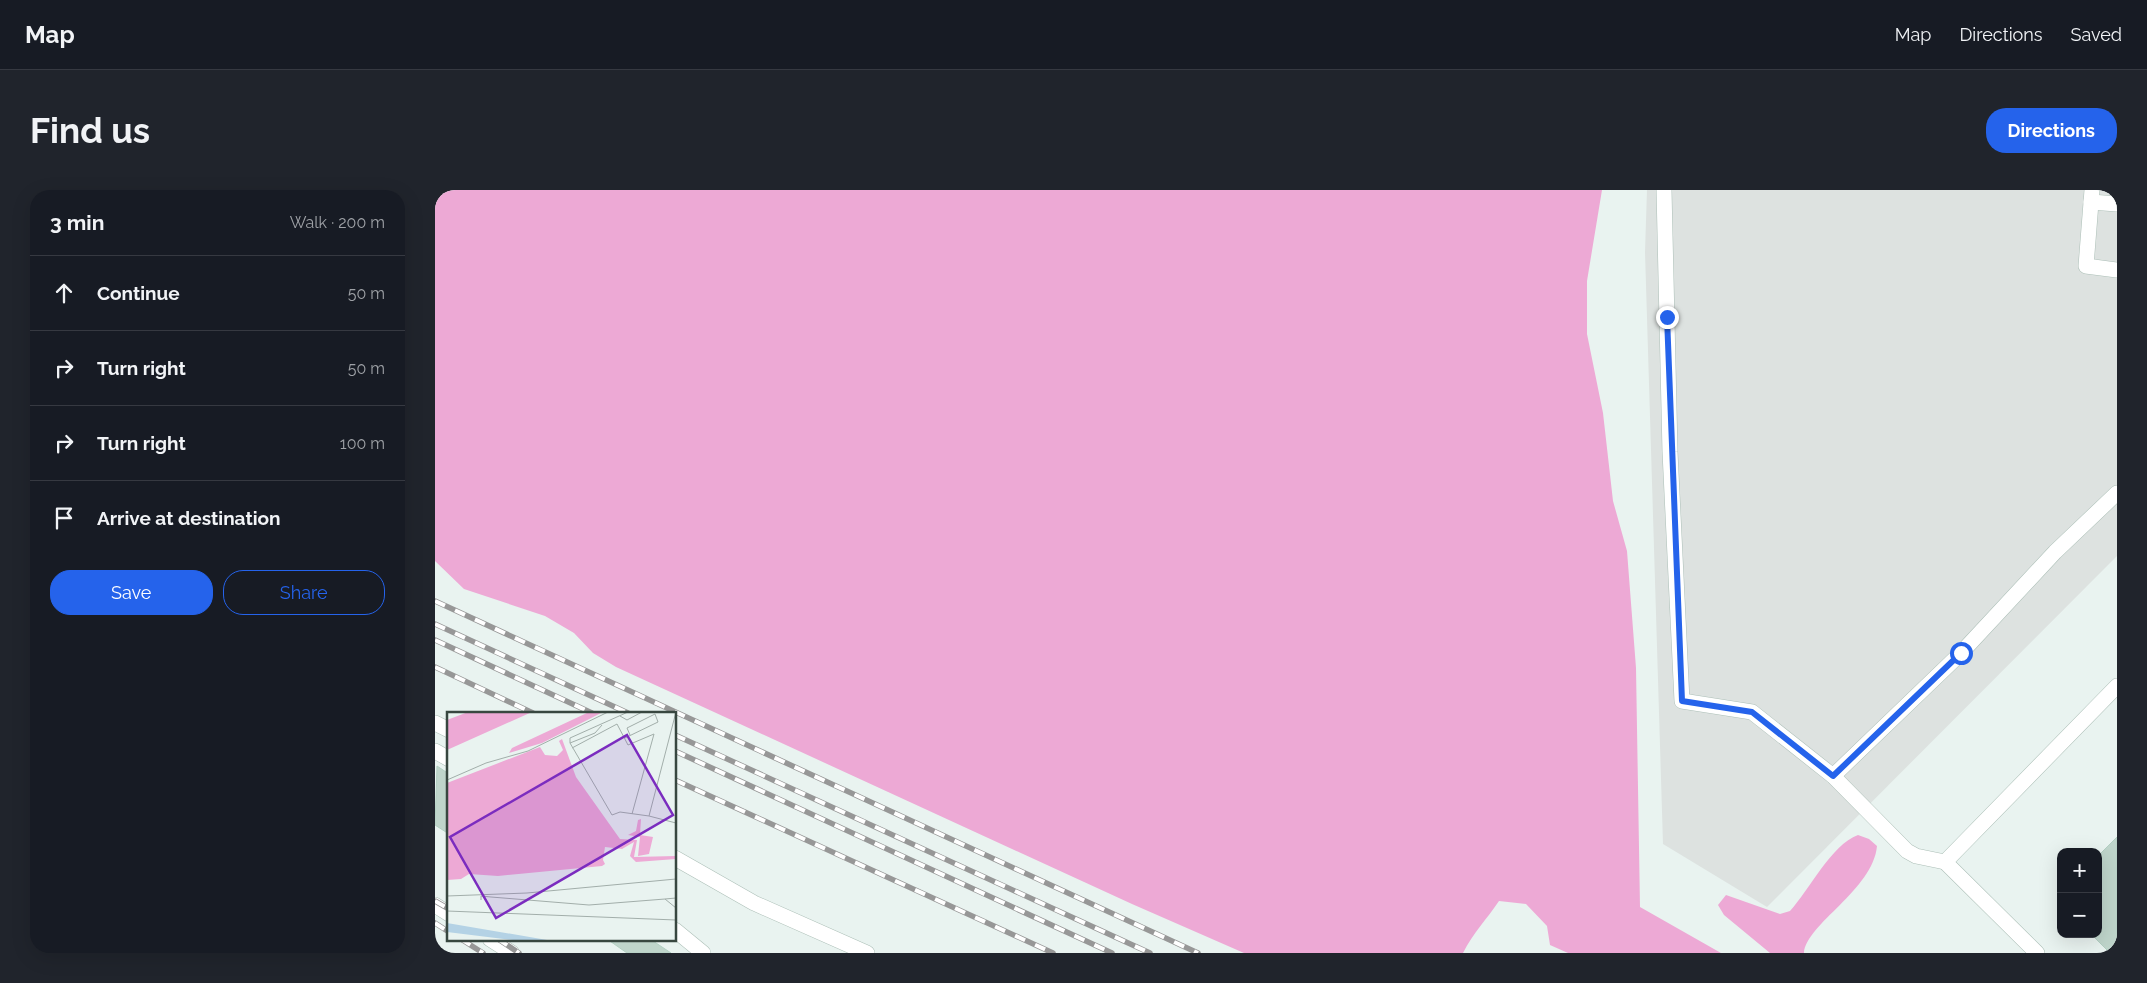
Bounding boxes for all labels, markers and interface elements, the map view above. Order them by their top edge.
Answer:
text: Map [25,20,75,49]
text: Map [1895,24,1931,45]
text: Directions [1959,24,2043,45]
text: Saved [2071,24,2122,45]
button: Directions [1986,108,2117,153]
text: Find us [30,110,150,151]
text: 3 min [50,210,104,235]
text: Walk · 200 m [290,213,385,232]
icon: ahead [50,279,78,307]
text: Continue [97,282,180,304]
text: 50 m [348,284,385,303]
route end [1656,306,1679,329]
icon: right [50,354,78,382]
text: Turn right [97,357,186,379]
text: 50 m [348,359,385,378]
icon: right [50,429,78,457]
text: Turn right [97,432,186,454]
text: 100 m [340,434,385,453]
icon: arrive [50,504,78,532]
text: Arrive at destination [97,507,281,529]
button: Save [50,570,213,615]
button: Share [223,570,385,615]
route start [1950,642,1973,665]
inset map [447,712,676,940]
map controls [2057,848,2102,938]
button: + [2057,848,2102,893]
button: − [2057,893,2102,938]

